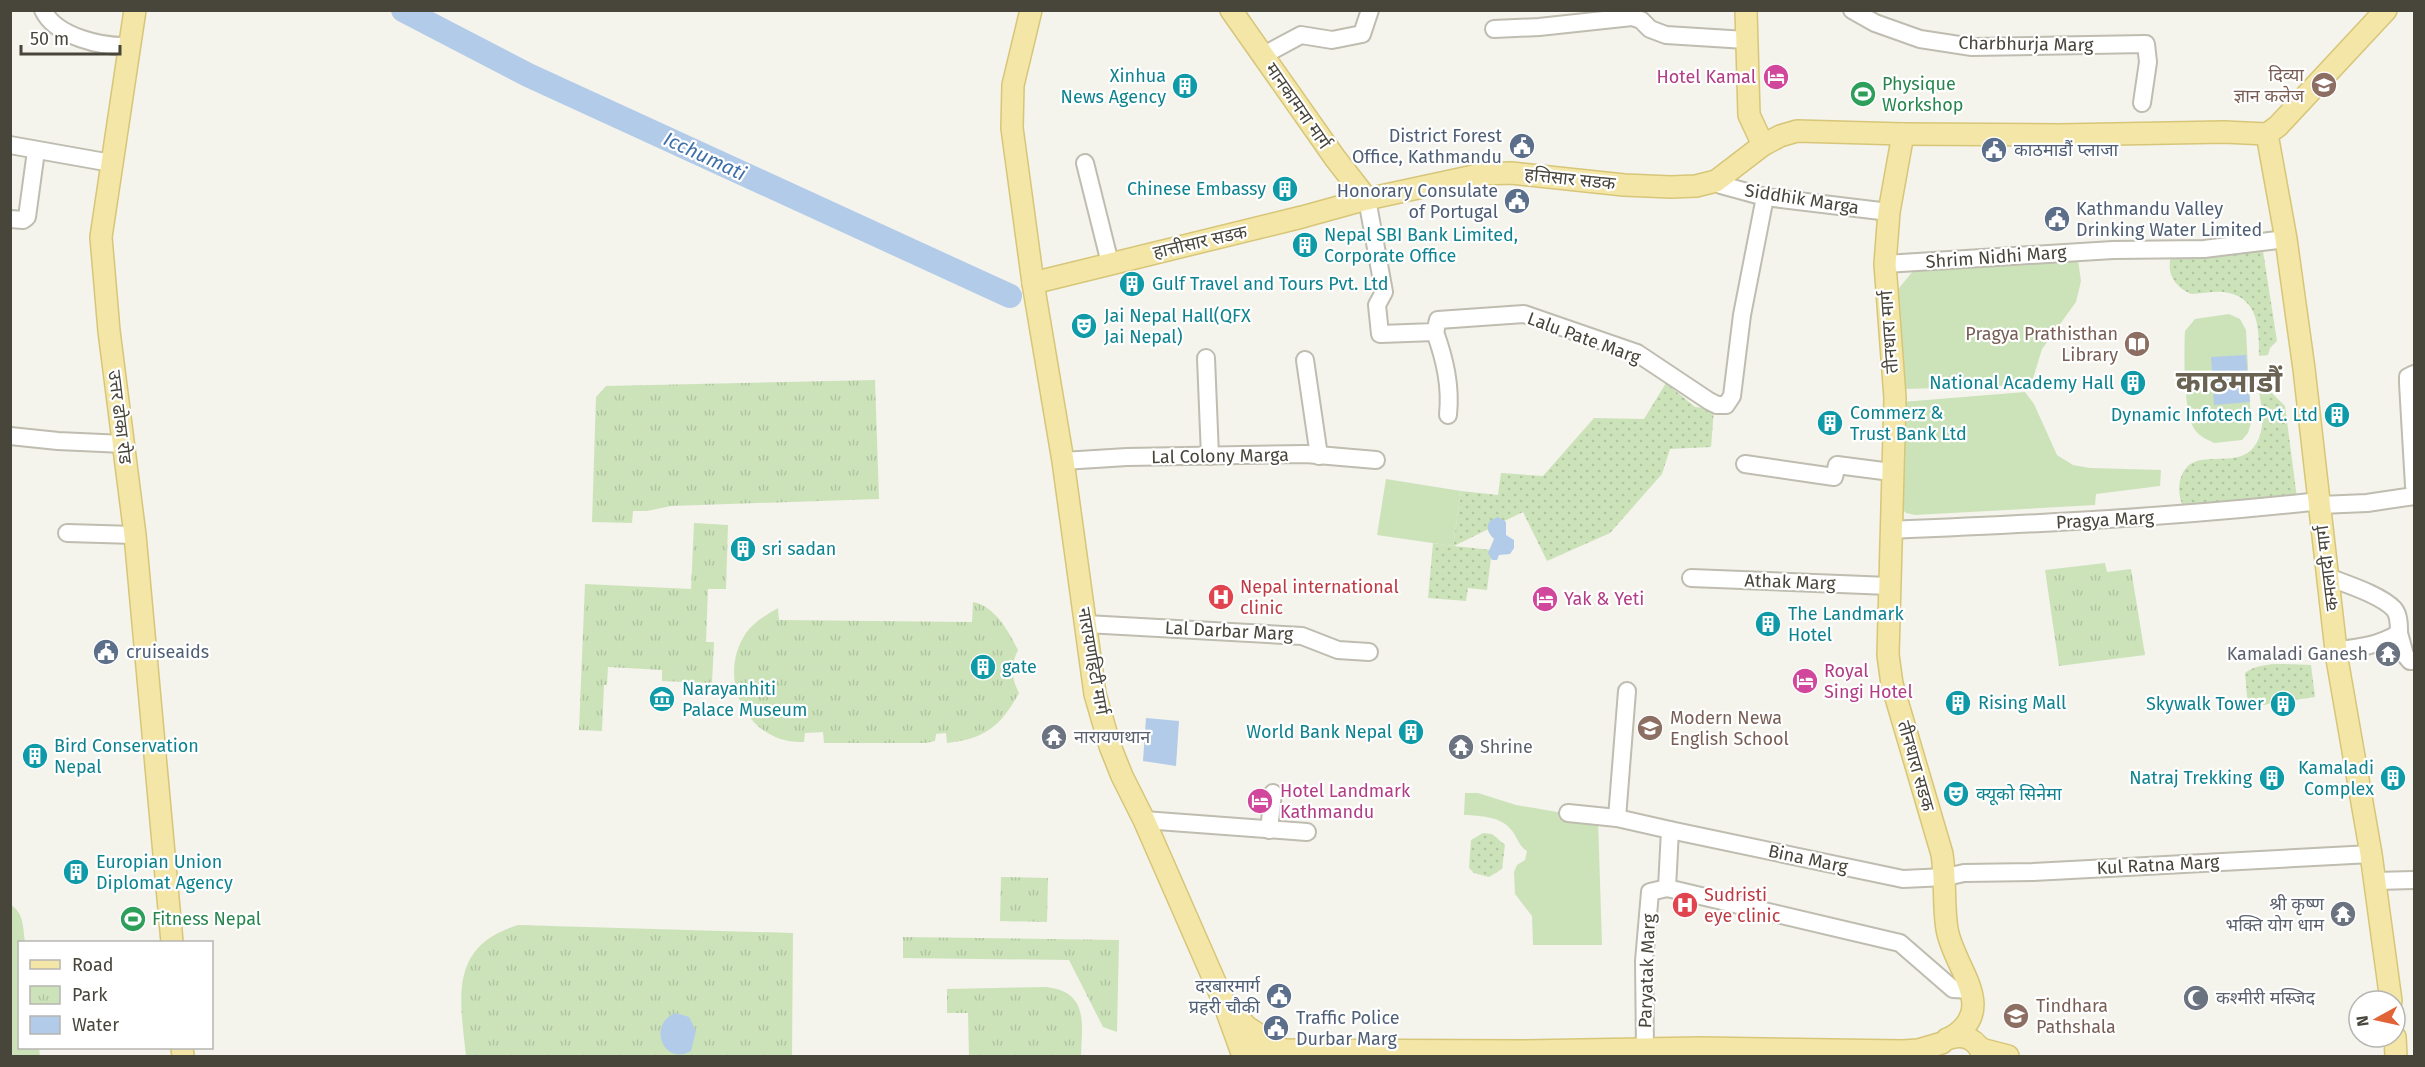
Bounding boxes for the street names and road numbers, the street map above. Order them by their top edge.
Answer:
street label: Charbhurja Marg [1958,32,2094,56]
street label: मानकामना मार्ग [1260,59,1336,154]
street label: हत्तिसार सडक [1523,163,1618,195]
street label: Siddhik Marga [1743,179,1861,219]
street label: हात्तीसार सडक [1151,220,1250,264]
street label: Shrim Nidhi Marg [1925,241,2068,273]
street label: तीनधारा मार्ग [1875,289,1903,374]
street label: Lalu Pate Marg [1524,307,1644,369]
street label: उत्तर ढोका रोड [103,369,137,465]
street label: Lal Colony Marga [1151,444,1289,468]
street label: Pragya Marg [2055,506,2155,534]
street label: कमलादी मार्ग [2311,523,2343,612]
street label: Athak Marg [1744,569,1836,595]
street label: नारायणहिटी मार्ग [1073,606,1113,717]
street label: Lal Darbar Marg [1164,617,1294,645]
street label: तीनधारा सडक [1893,718,1940,815]
street label: Bina Marg [1766,840,1851,878]
street label: Kul Ratna Marg [2096,851,2221,879]
street label: Paryatak Marg [1634,913,1660,1029]

